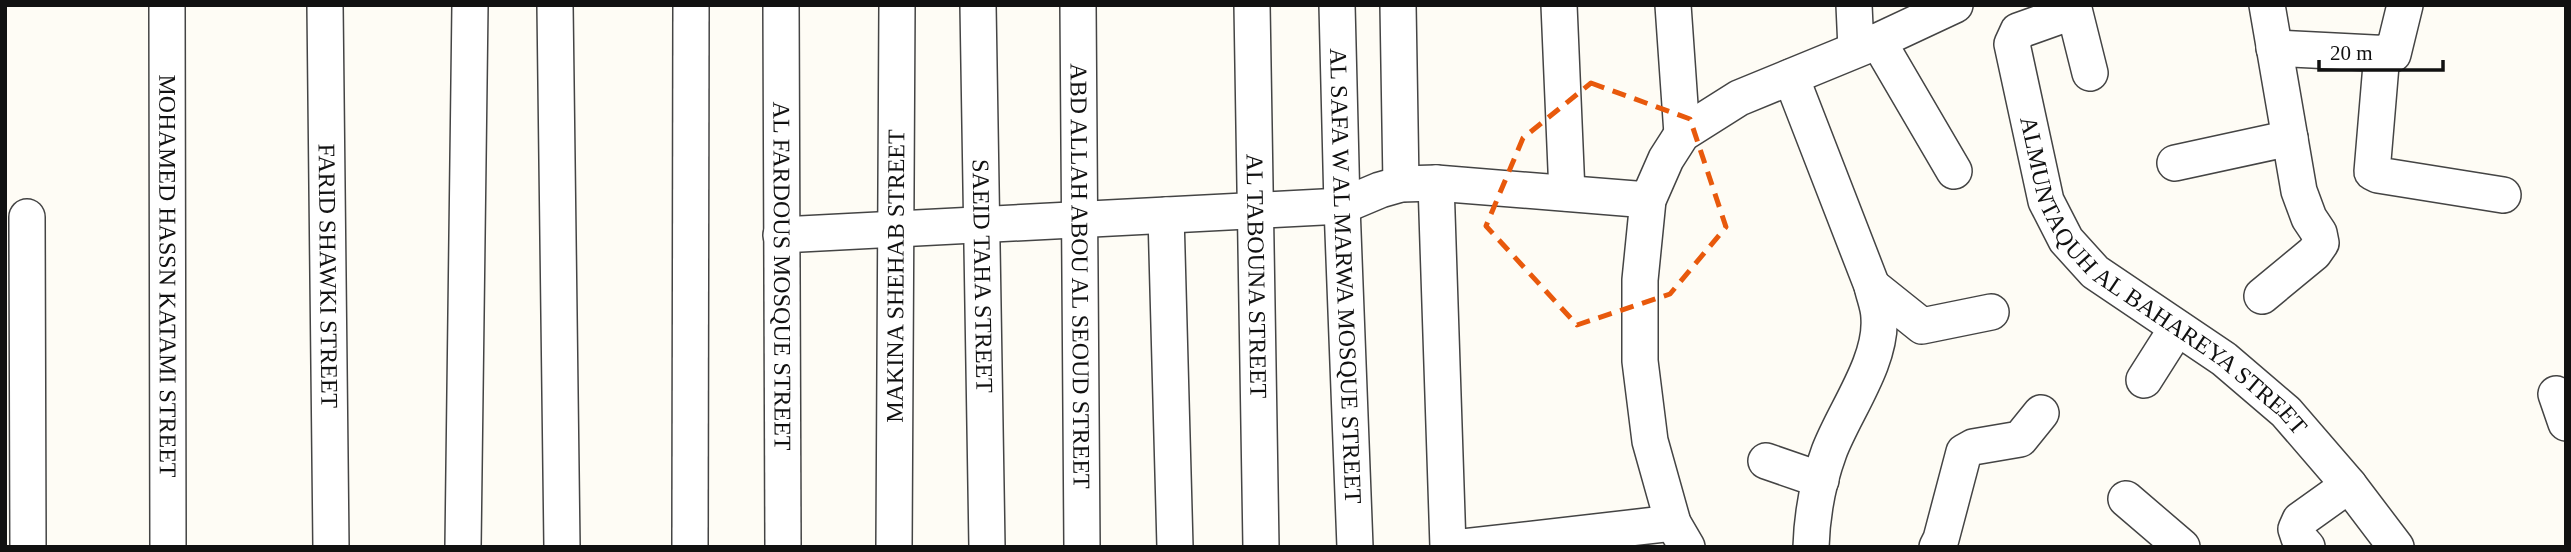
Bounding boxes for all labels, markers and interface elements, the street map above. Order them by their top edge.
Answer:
scale bar [2319,28,2443,72]
text: 20 m [2330,41,2373,65]
street label: AL SAFA W AL MARWA MOSQUE STREET [1325,48,1366,504]
street label: ABD ALLAH ABOU AL SEOUD STREET [1065,63,1095,489]
street label: MOHAMED HASSN KATAMI STREET [154,74,181,478]
street label: AL FARDOUS MOSQUE STREET [768,101,796,451]
street label: ALMUNTAQUH AL BAHAREYA STREET [2015,114,2312,440]
street label: MAKINA SHEHAB STREET [882,129,909,423]
street label: FARID SHAWKI STREET [314,144,342,409]
street label: AL TABOUNA STREET [1241,153,1272,399]
street label: SAEID TAHA STREET [968,159,997,393]

